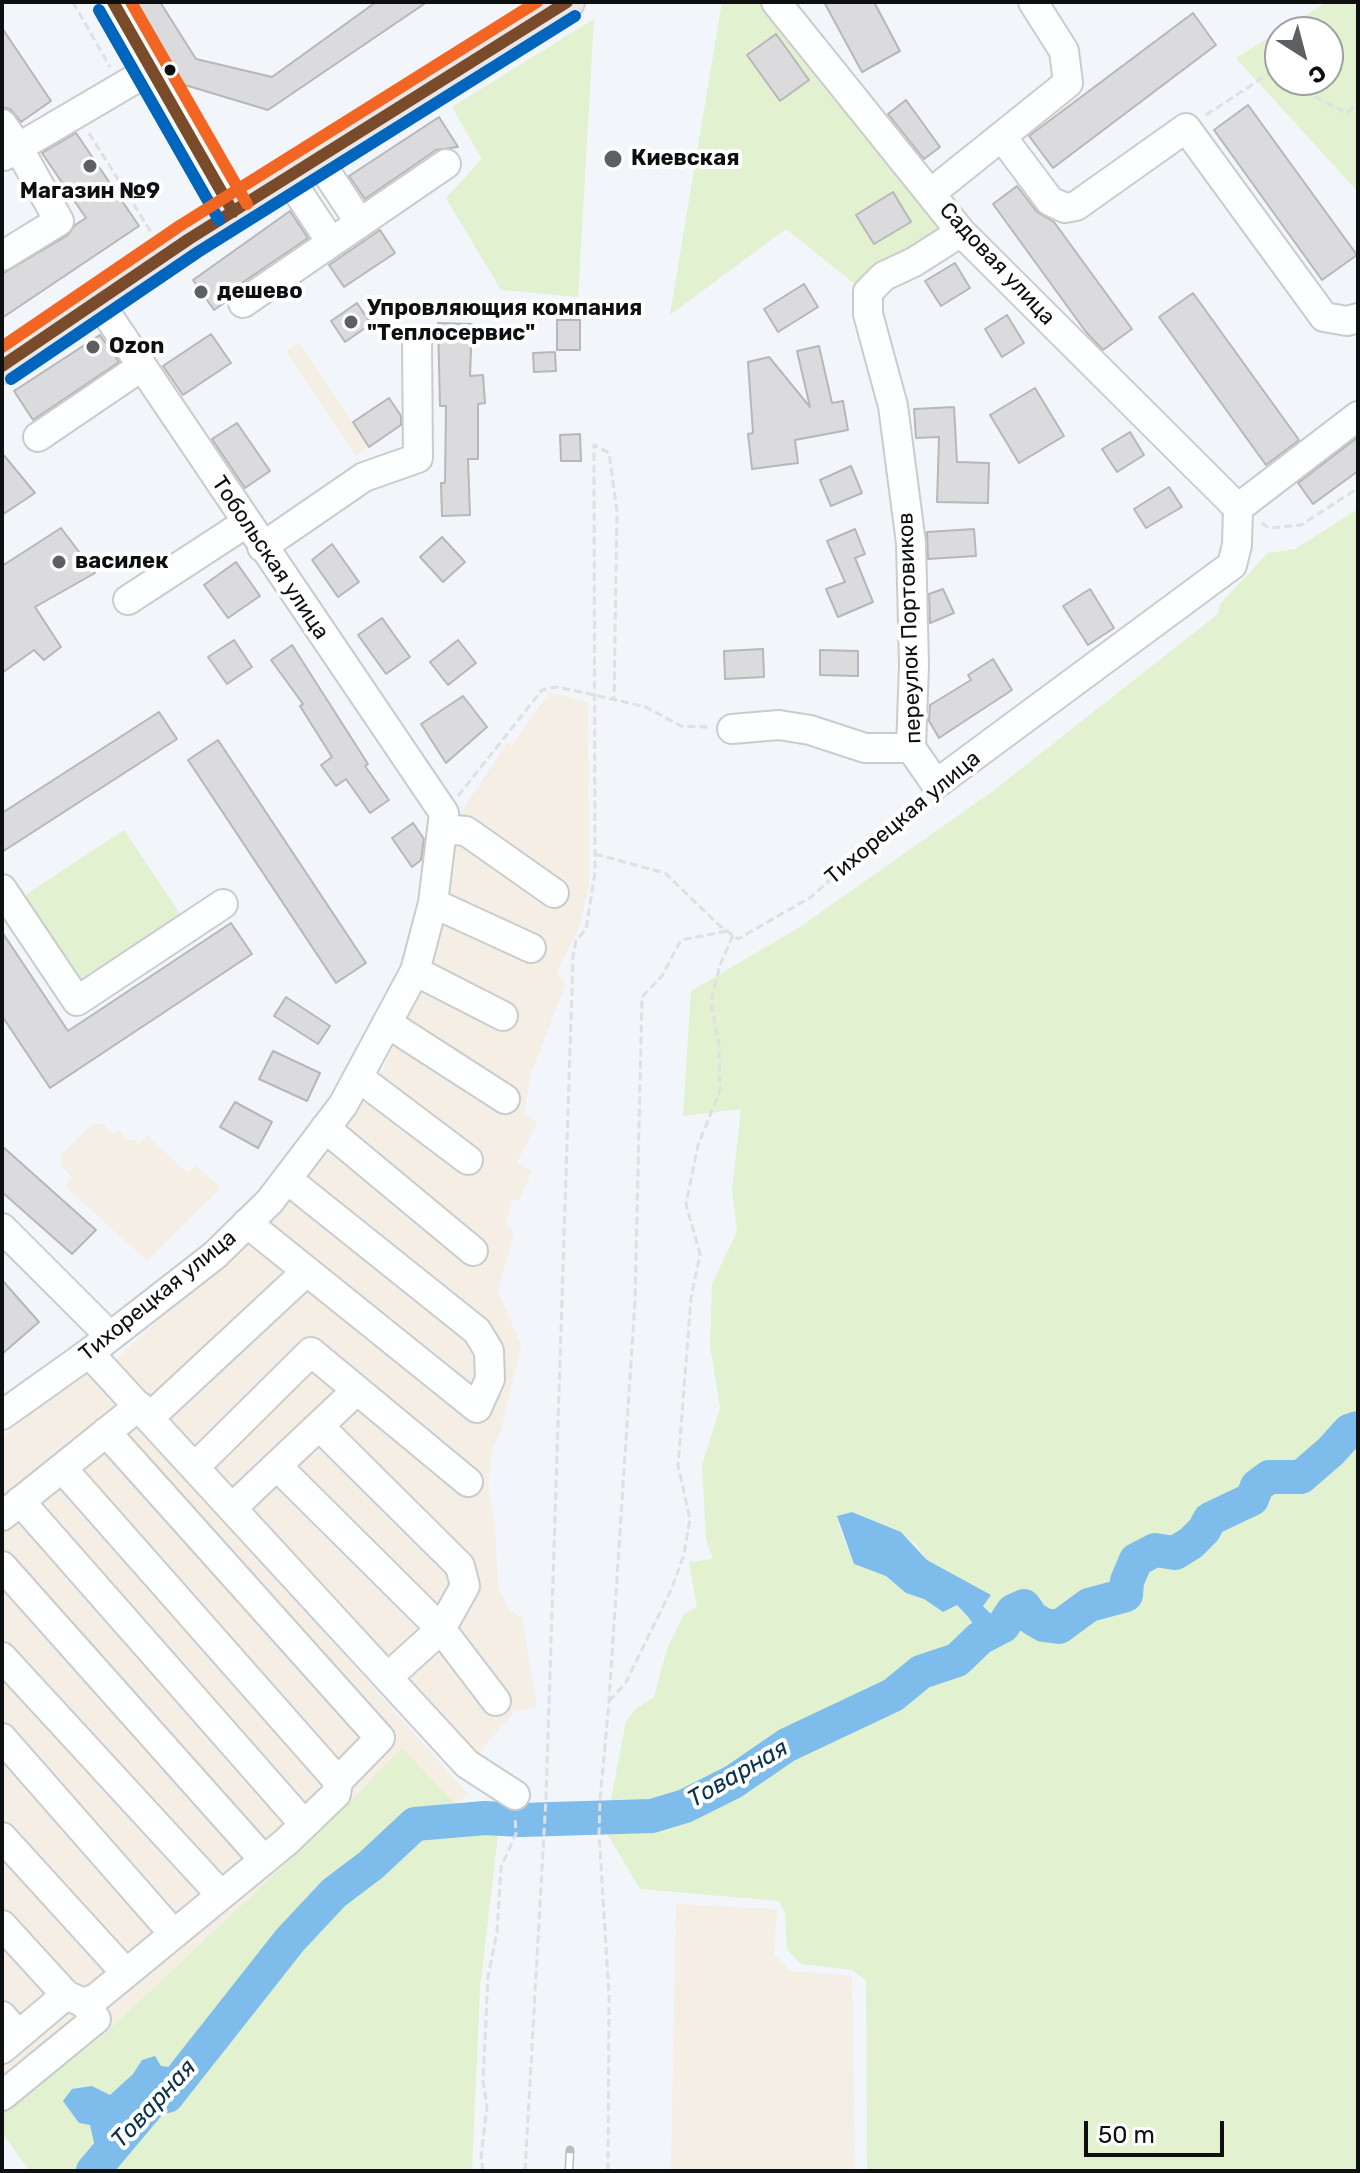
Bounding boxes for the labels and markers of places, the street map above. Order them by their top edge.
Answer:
unlabelled marker [162,62,178,78]
place label: Киевская [631,146,739,172]
marker: Киевская [602,148,624,170]
marker: Магазин №9 [81,157,99,175]
place label: Магазин №9 [20,179,160,205]
place label: дешево [217,279,303,305]
marker: дешево [192,283,210,301]
place label: Упровляющия компания "Теплосервис" [367,296,642,348]
marker: Упровляющия компания "Теплосервис" [342,313,360,331]
place label: Ozon [109,334,164,360]
marker: Ozon [84,338,102,356]
place label: василек [75,549,168,575]
marker: василек [50,553,68,571]

